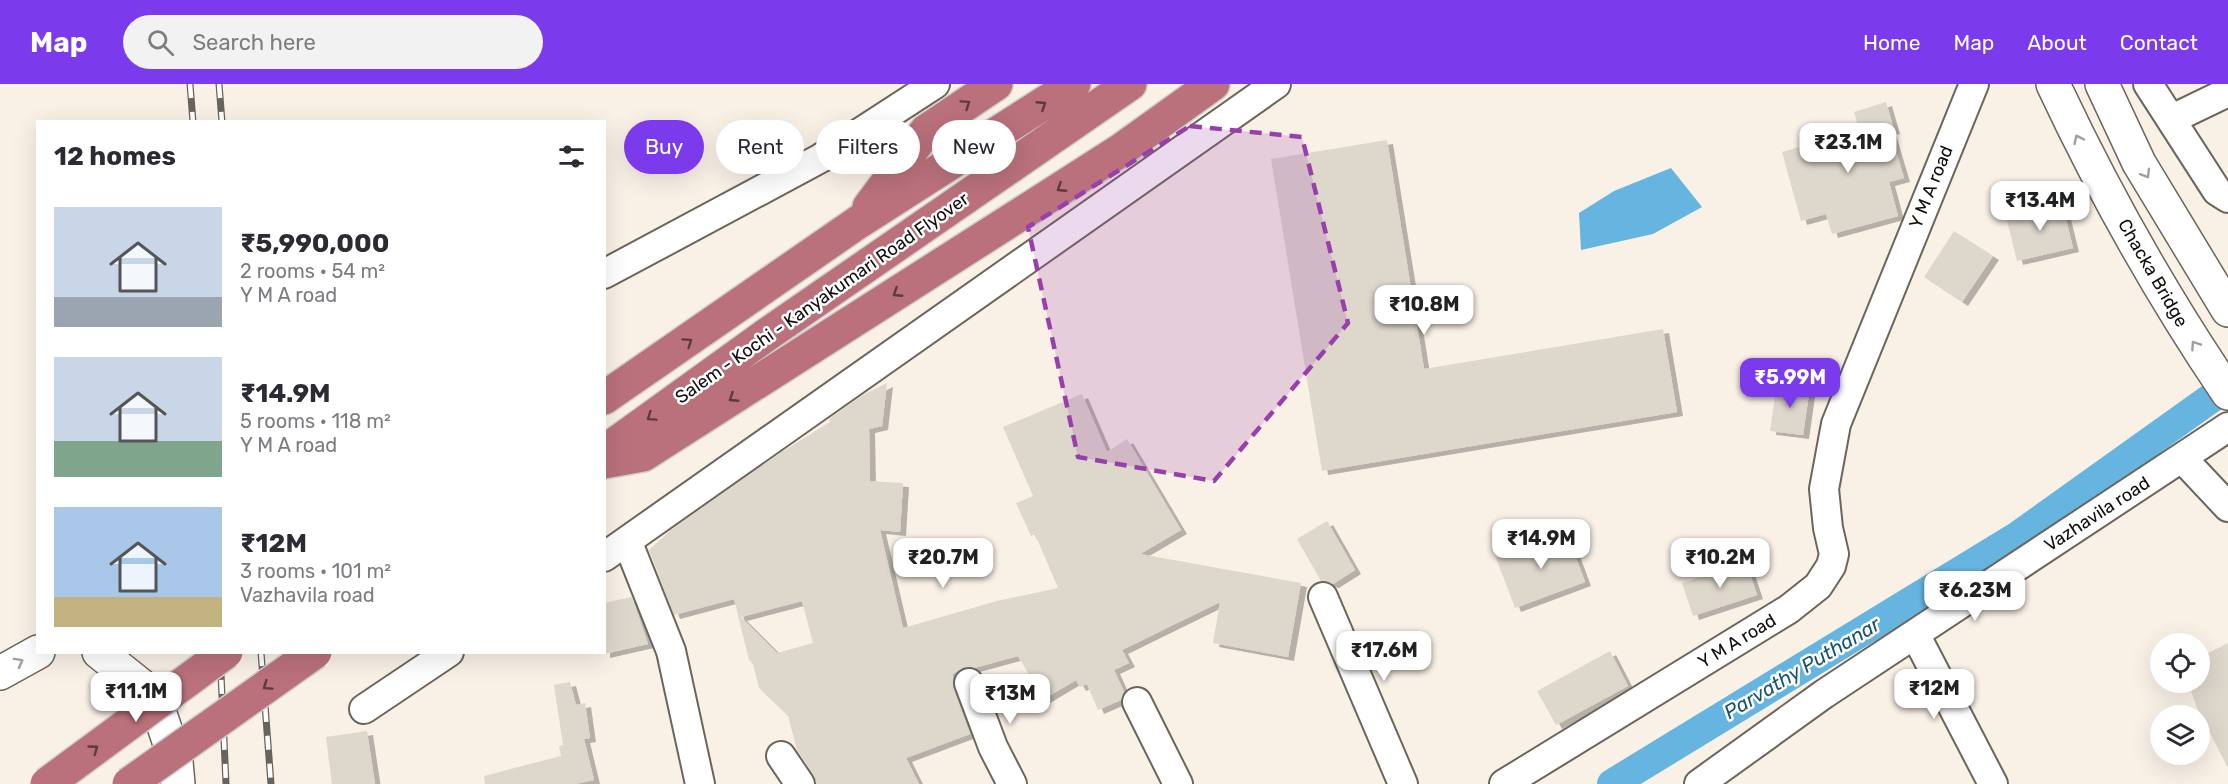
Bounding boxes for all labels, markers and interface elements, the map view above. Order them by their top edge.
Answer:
search box [123,15,543,69]
text: Map [30,26,87,59]
icon: search [144,26,177,59]
text: Search here [192,29,316,56]
text: Home [1863,30,1920,55]
text: Map [1953,30,1994,55]
text: About [2027,30,2087,55]
text: Contact [2120,30,2198,55]
one-way arrow [959,100,970,111]
one-way arrow [1036,100,1046,112]
chip: Buy [624,120,704,174]
chip: Rent [716,120,804,174]
chip: Filters [816,120,920,174]
chip: New [932,120,1016,174]
pin: ₹23.1M [1799,123,1897,174]
text: ₹23.1M [1813,130,1883,154]
one-way arrow [2074,134,2086,145]
icon: filters [555,140,588,173]
text: 12 homes [54,141,176,172]
street label: Y M A road [1904,142,1958,232]
one-way arrow [2139,168,2151,178]
one-way arrow [1057,180,1067,192]
pin: ₹13.4M [1991,181,2089,232]
street label: Salem - Kochi - Kanyakumari Road Flyover [671,188,973,408]
text: ₹13.4M [2005,188,2075,212]
street label: Chacka Bridge [2113,215,2193,331]
text: ₹5,990,000 [240,228,389,259]
icon: home [102,231,174,303]
text: 2 rooms · 54 m² [240,259,385,283]
text: Y M A road [240,283,337,307]
pin: ₹10.8M [1375,285,1473,336]
one-way arrow [893,286,904,297]
text: ₹10.8M [1388,292,1460,316]
one-way arrow [681,338,692,349]
one-way arrow [2191,341,2203,351]
pin: ₹5.99M [1741,358,1839,409]
text: ₹5.99M [1754,365,1826,389]
text: ₹14.9M [240,378,331,409]
icon: home [102,381,174,453]
one-way arrow [728,391,739,402]
text: 5 rooms · 118 m² [240,409,391,433]
one-way arrow [646,410,657,421]
text: Y M A road [240,433,337,457]
street label: Vazhavila road [2040,472,2154,556]
pin: ₹14.9M [1492,519,1590,570]
text: ₹14.9M [1506,526,1576,550]
text: ₹12M [240,528,307,559]
icon: home [102,531,174,603]
pin: ₹20.7M [894,538,992,589]
pin: ₹10.2M [1671,538,1769,589]
text: ₹20.7M [907,545,979,569]
text: ₹10.2M [1685,545,1755,569]
text: 3 rooms · 101 m² [240,559,391,583]
pin: ₹6.23M [1926,571,2024,622]
text: ₹6.23M [1938,578,2012,602]
text: Vazhavila road [240,583,375,607]
street label: Y M A road [1694,609,1780,673]
water label: Parvathy Puthanar [1720,611,1886,724]
pin: ₹17.6M [1335,631,1433,682]
map controls [2150,633,2210,765]
button: locate [2150,633,2210,693]
text: ₹17.6M [1350,638,1418,662]
one-way arrow [13,658,23,669]
pin: ₹12M [1898,669,1970,720]
pin: ₹11.1M [87,672,185,723]
pin: ₹13M [974,674,1046,725]
text: ₹12M [1908,676,1960,700]
text: ₹11.1M [105,679,167,703]
one-way arrow [262,679,273,690]
text: ₹13M [984,681,1036,705]
button: layers [2150,705,2210,765]
one-way arrow [87,746,98,757]

